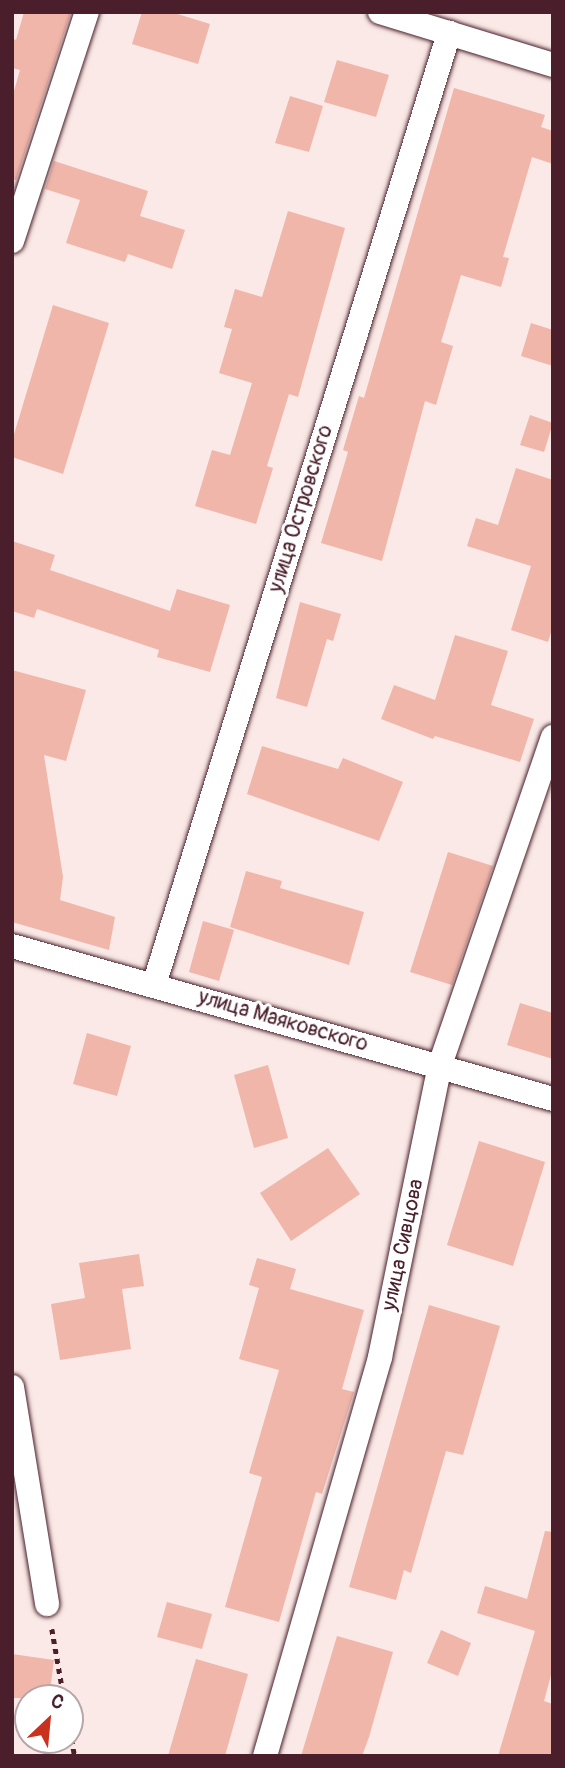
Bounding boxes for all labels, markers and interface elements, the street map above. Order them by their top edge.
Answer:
street label: улица Островского [264,422,338,596]
street label: улица Маяковского [195,985,371,1057]
street label: улица Сивцова [377,1177,429,1313]
north arrow [14,1684,84,1754]
text: С [47,1689,68,1715]

